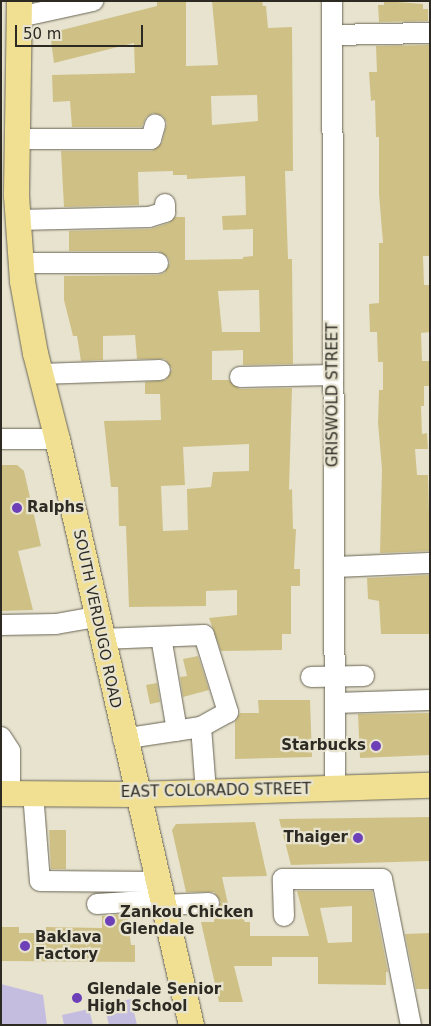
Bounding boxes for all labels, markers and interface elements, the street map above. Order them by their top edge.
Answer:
scale bar [18,15,145,47]
text: 50 m [23,25,61,43]
street label: GRISWOLD STREET [324,323,342,467]
place label: Ralphs [27,499,84,517]
marker: Ralphs [11,502,23,514]
street label: SOUTH VERDUGO ROAD [69,528,125,710]
place label: Starbucks [281,737,366,755]
marker: Starbucks [370,740,382,752]
street label: EAST COLORADO STREET [121,780,311,802]
place label: Thaiger [284,829,348,847]
marker: Thaiger [352,832,364,844]
place label: Zankou Chicken Glendale [120,903,254,938]
marker: Zankou Chicken Glendale [104,915,116,927]
place label: Baklava Factory [35,928,102,963]
marker: Baklava Factory [19,940,31,952]
place label: Glendale Senior High School [87,980,221,1015]
marker: Glendale Senior High School [71,992,83,1004]

